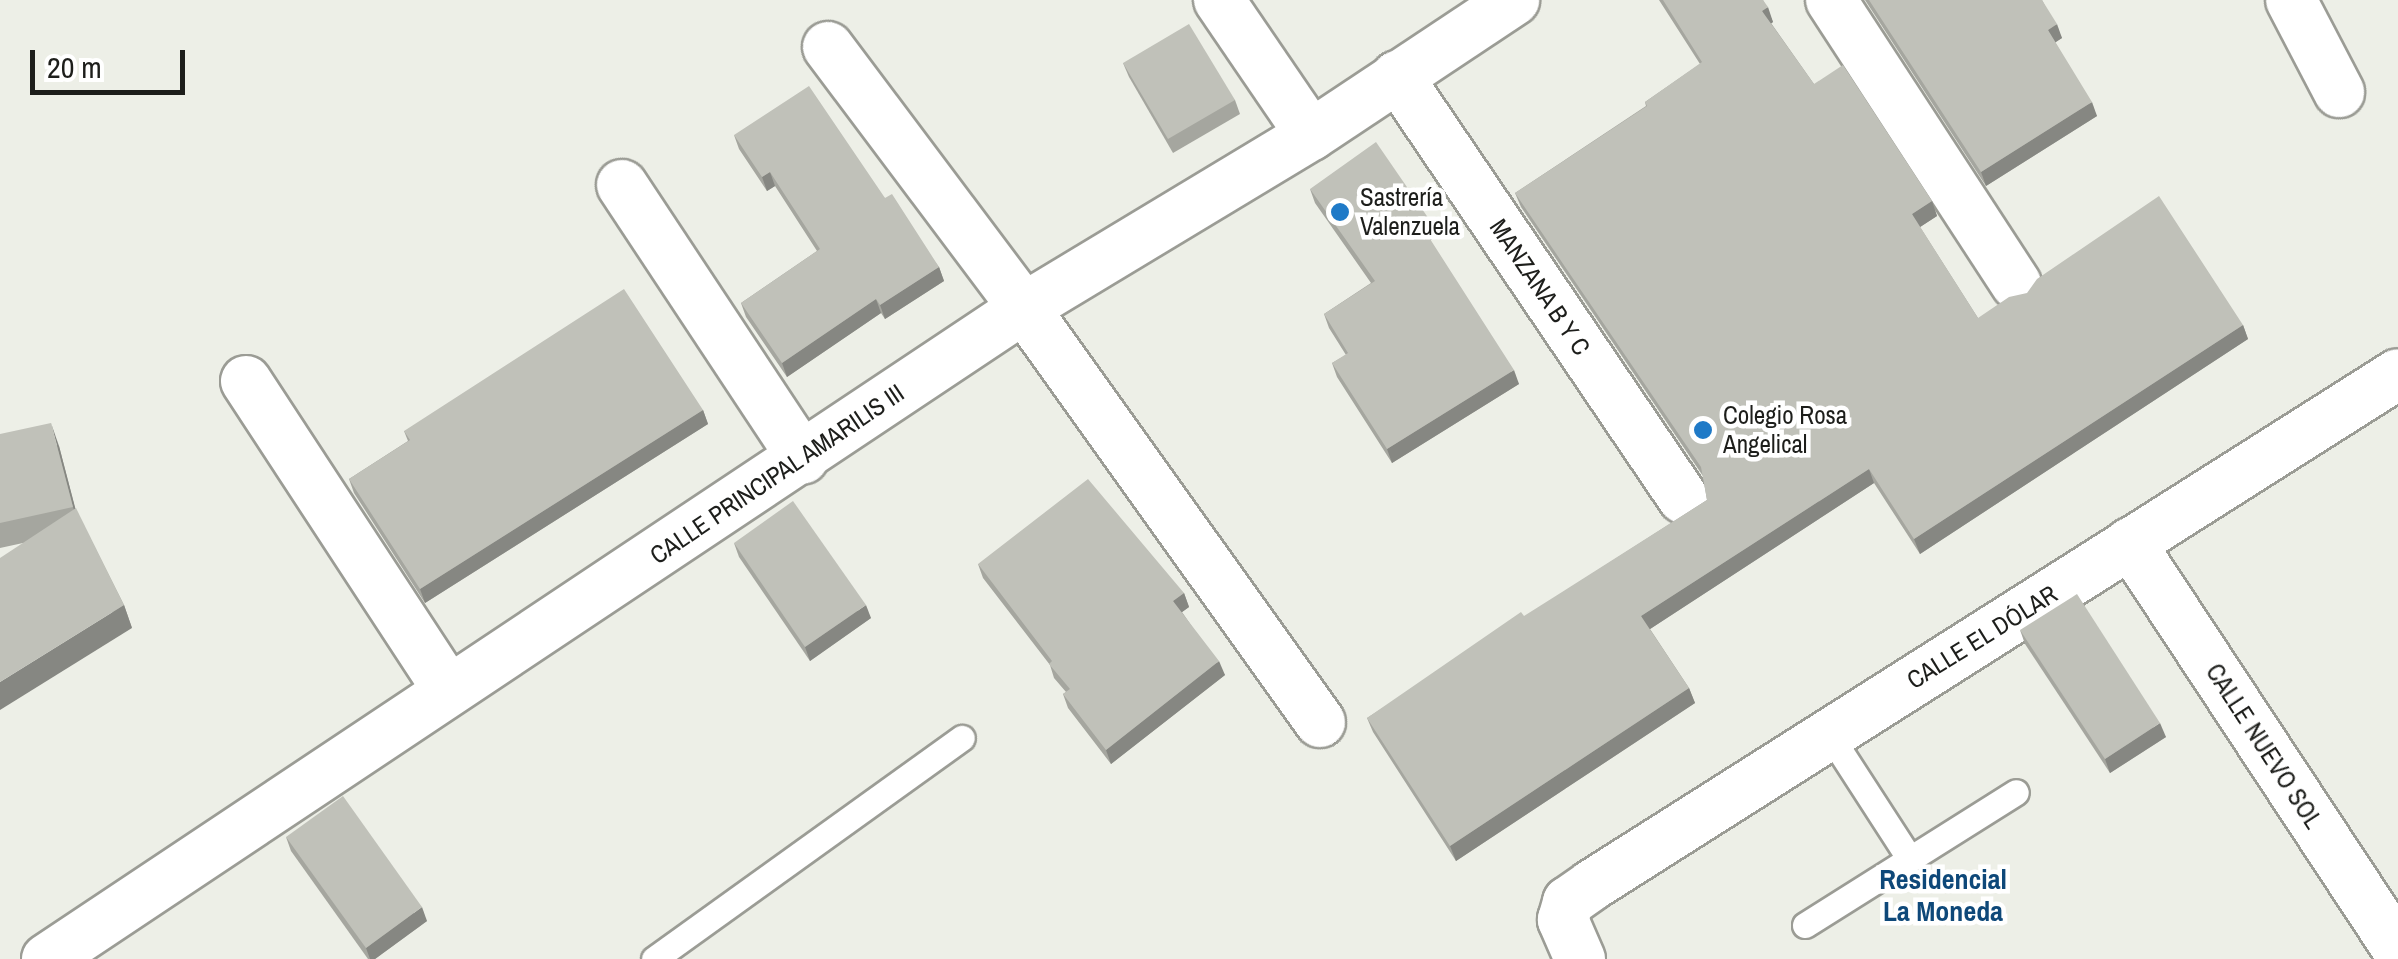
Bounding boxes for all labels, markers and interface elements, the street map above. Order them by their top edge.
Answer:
scale bar [35,30,190,92]
text: 20 m [47,47,102,87]
place label: Sastrería Valenzuela [1360,183,1460,242]
marker: Sastrería Valenzuela [1329,201,1351,223]
street label: MANZANA B Y C [1483,213,1597,361]
street label: CALLE PRINCIPAL AMARILIS III [644,377,910,571]
place label: Colegio Rosa Angelical [1723,401,1847,460]
marker: Colegio Rosa Angelical [1692,419,1714,441]
street label: CALLE EL DÓLAR [1901,579,2063,695]
street label: CALLE NUEVO SOL [2200,658,2328,834]
district label: Residencial La Moneda [1879,862,2007,928]

